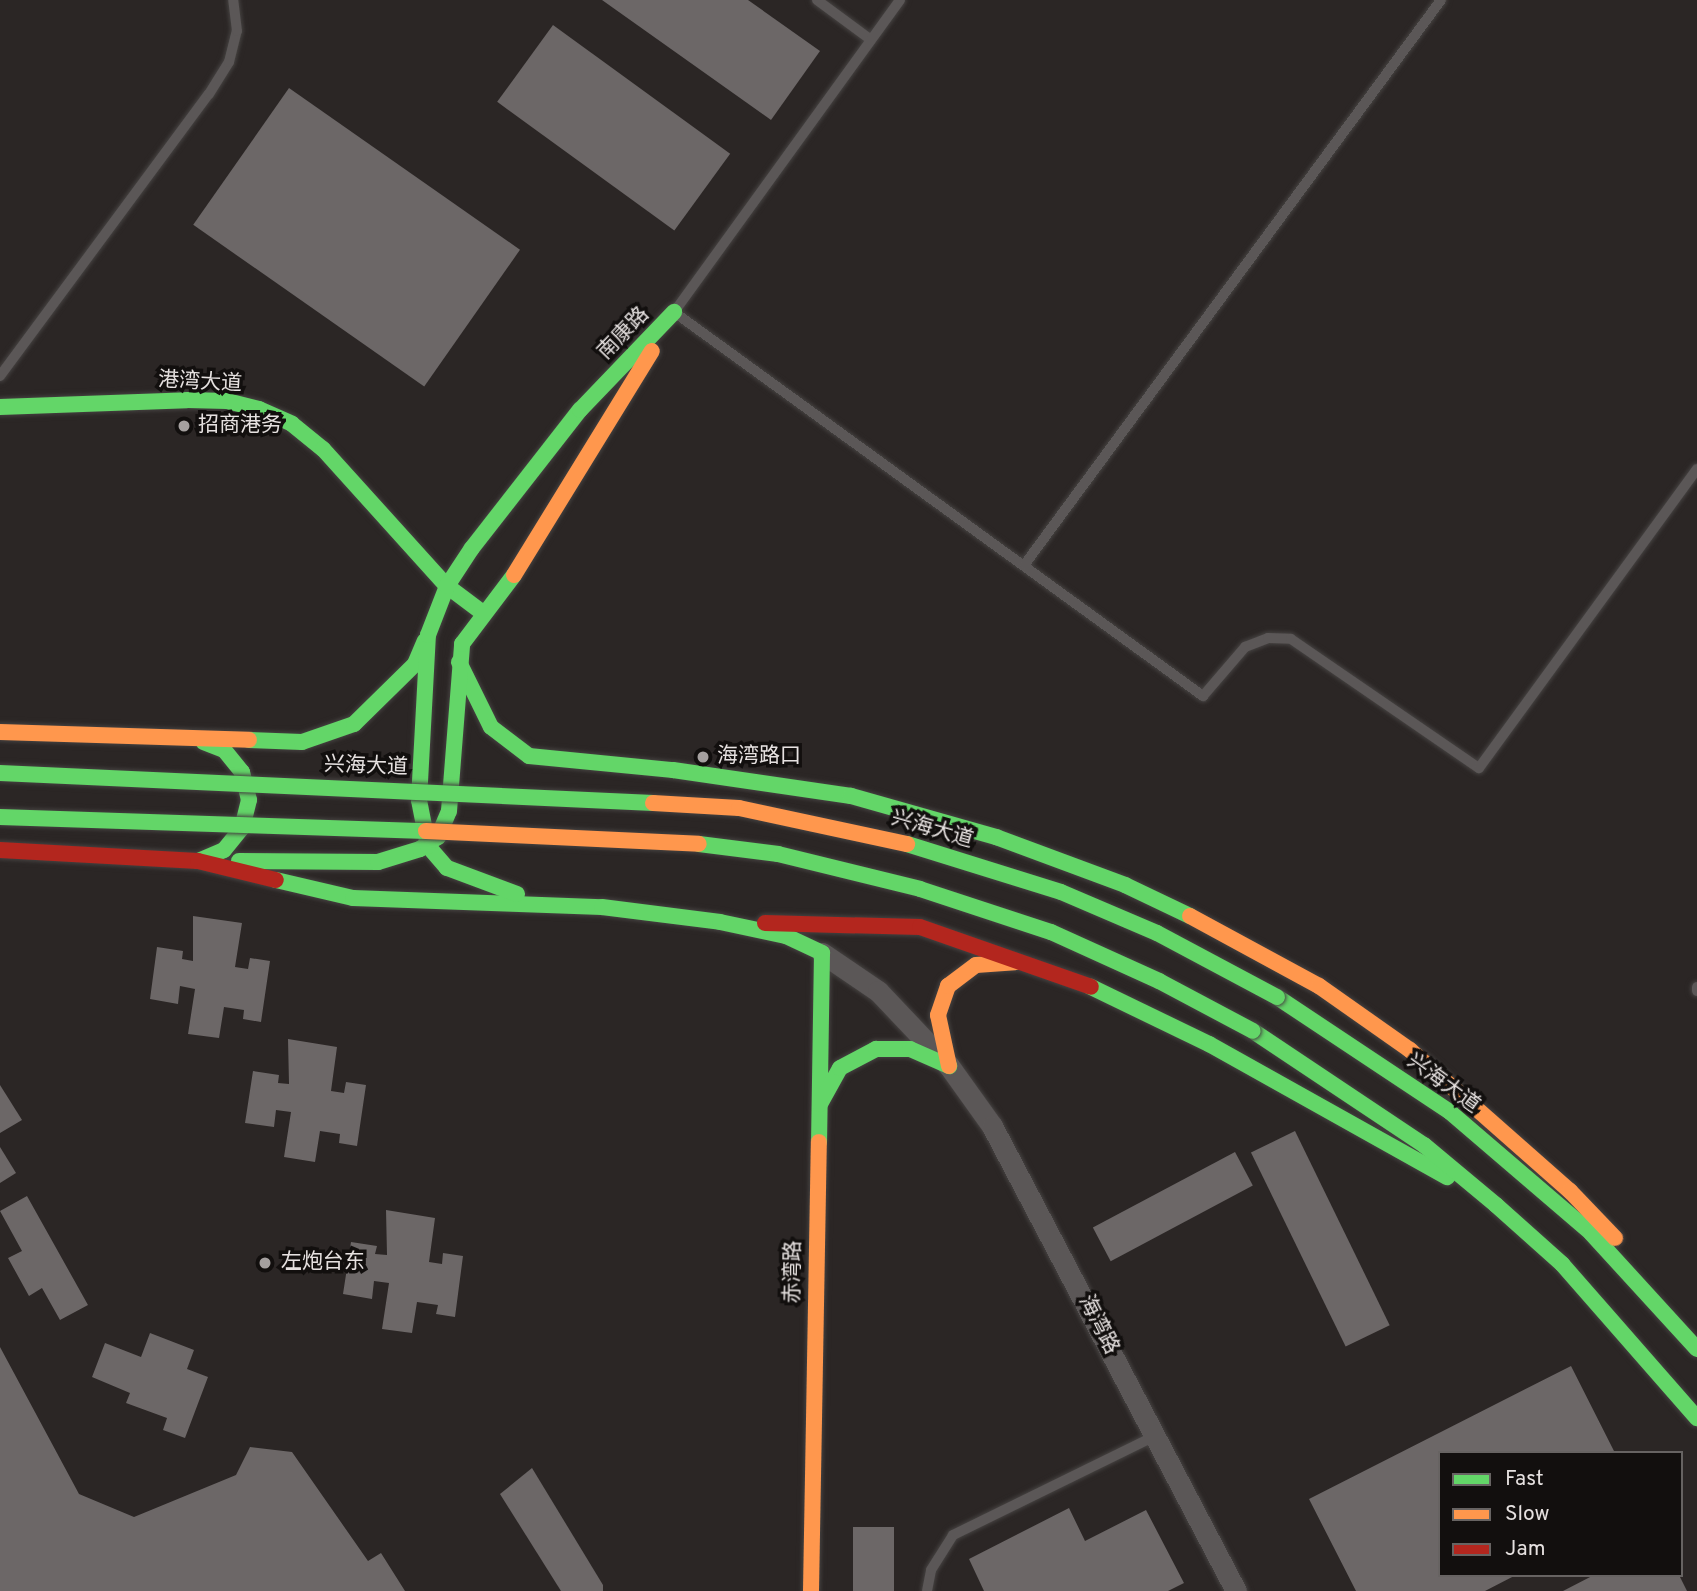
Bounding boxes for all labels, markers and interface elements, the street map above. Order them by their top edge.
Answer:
street label: 南康路 [593,303,655,365]
street label: 港湾大道 [157,368,243,398]
place label: 招商港务 [198,413,282,439]
marker: 招商港务 [176,418,192,434]
place label: 海湾路口 [717,744,801,770]
marker: 海湾路口 [695,749,711,765]
street label: 兴海大道 [324,753,408,781]
street label: 兴海大道 [888,806,976,854]
street label: 兴海大道 [1402,1049,1484,1119]
street label: 赤湾路 [781,1240,807,1304]
place label: 左炮台东 [281,1250,365,1276]
marker: 左炮台东 [255,1253,275,1273]
street label: 海湾路 [1072,1291,1124,1359]
legend [1438,1451,1683,1577]
text: Fast [1505,1466,1544,1493]
text: Slow [1505,1501,1550,1528]
text: Jam [1505,1536,1546,1563]

